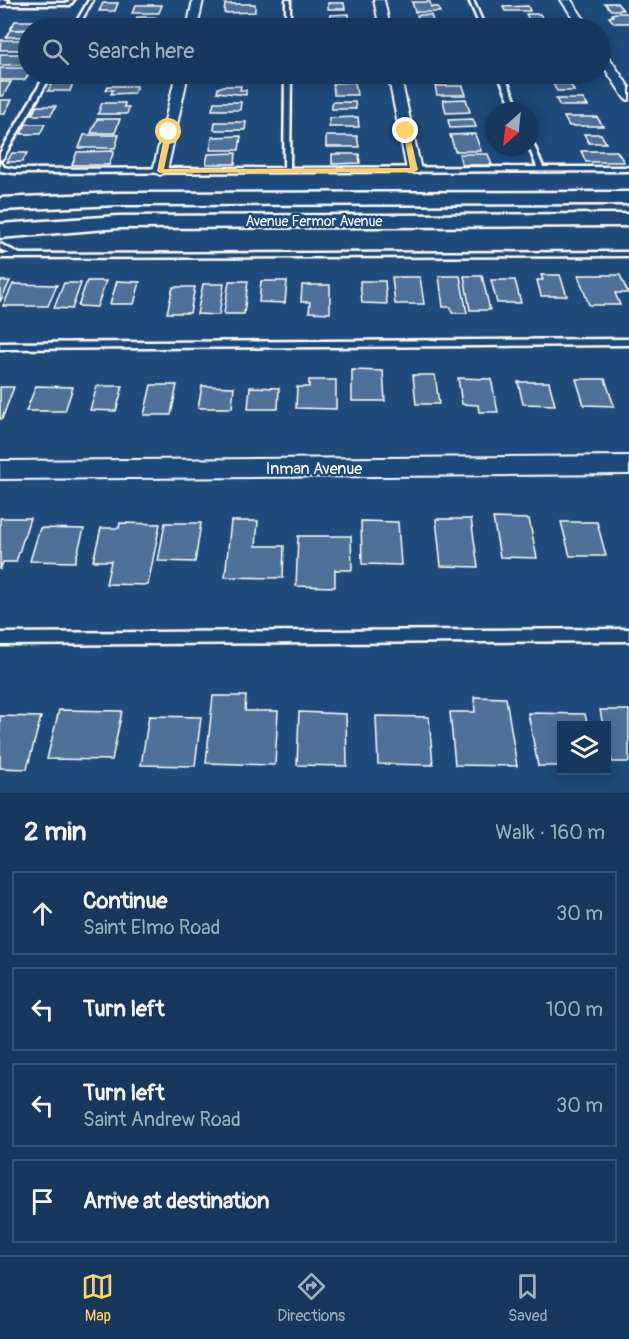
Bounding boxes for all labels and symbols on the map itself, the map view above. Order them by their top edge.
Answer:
north arrow [485,102,539,156]
route end [392,117,418,143]
route start [155,118,181,144]
street label: Avenue Fermor Avenue [245,213,383,230]
street label: Inman Avenue [266,459,362,479]

